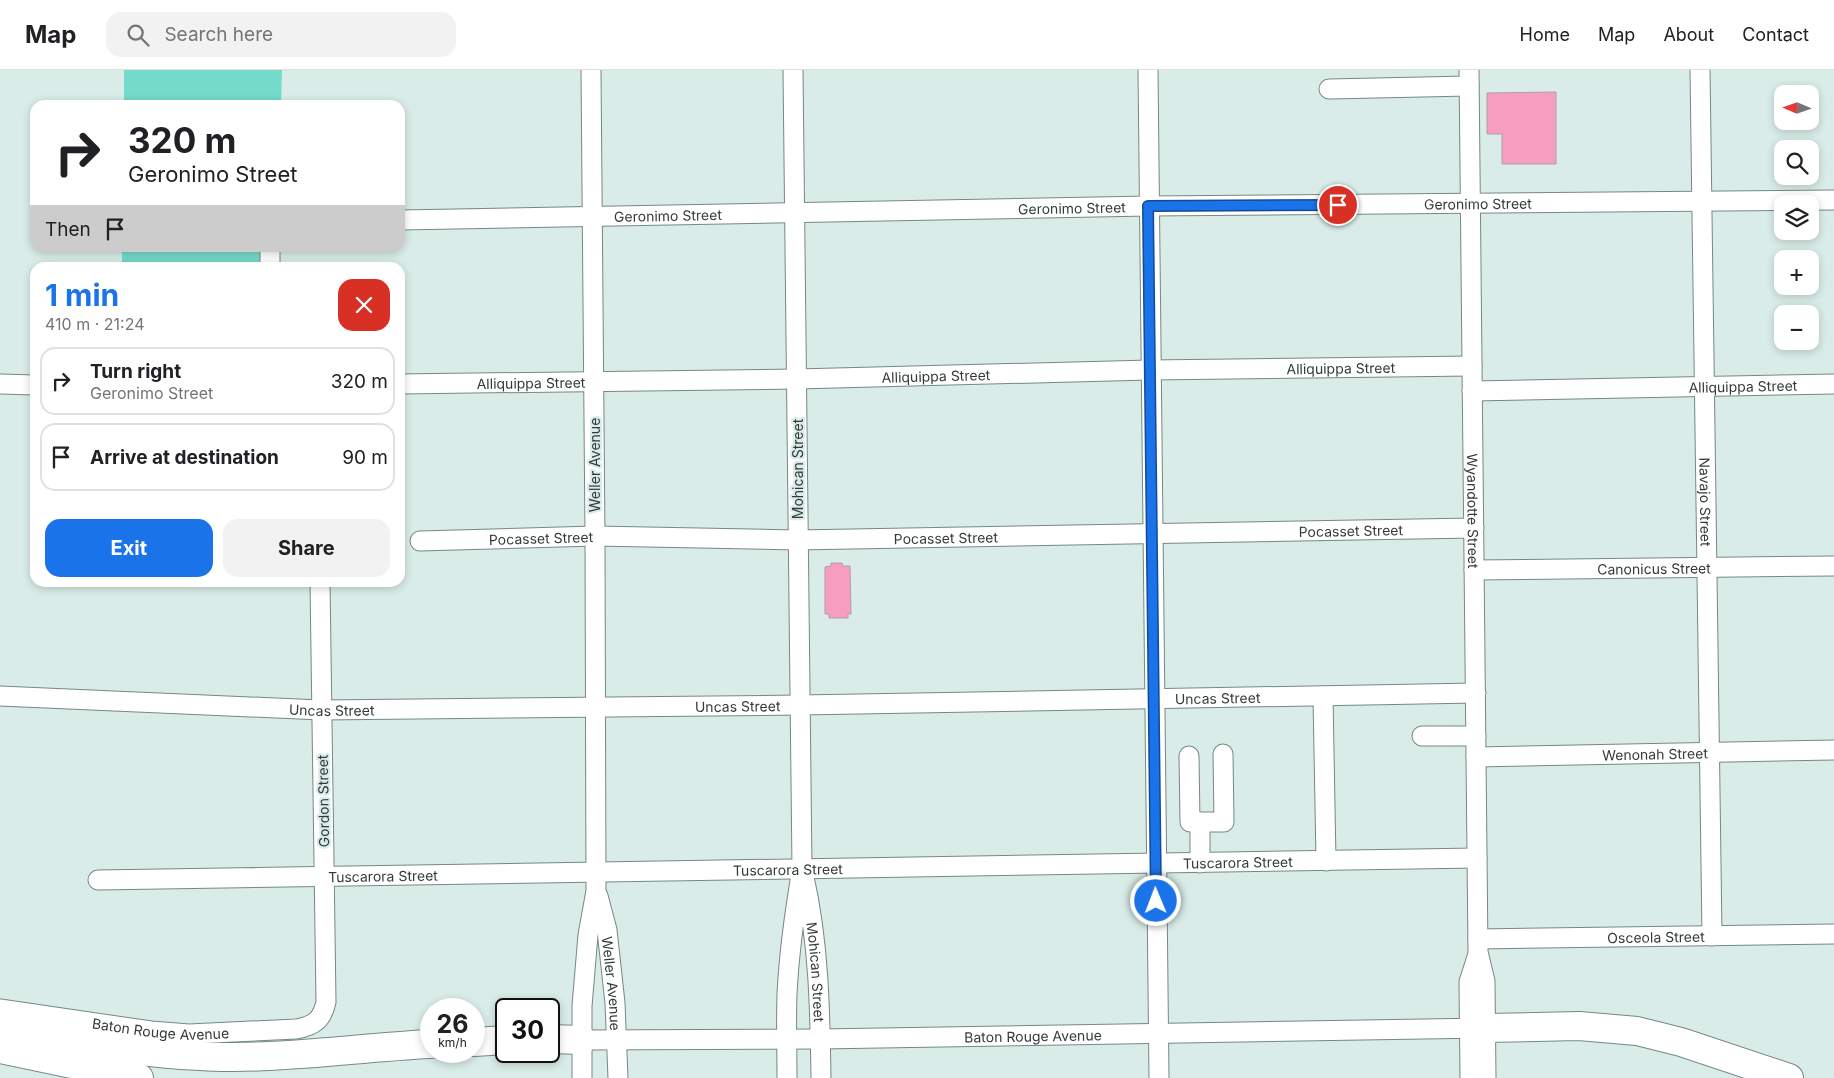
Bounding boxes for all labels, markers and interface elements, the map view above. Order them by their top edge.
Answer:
search box [106,12,456,57]
text: Map [25,20,76,49]
icon: search [124,21,152,49]
text: Search here [164,23,273,46]
text: Home [1520,24,1570,45]
text: Map [1598,24,1635,45]
text: About [1663,24,1714,45]
text: Contact [1742,24,1809,45]
north arrow [1774,85,1819,130]
map controls [1774,85,1819,350]
text: 320 m [128,119,236,161]
icon: right [45,120,110,185]
button: search [1774,140,1819,185]
text: Geronimo Street [128,161,297,187]
pin [1317,184,1359,226]
icon: arrive [1324,191,1352,219]
street label: Geronimo Street [1424,194,1532,212]
button: layers [1774,195,1819,240]
street label: Geronimo Street [1018,198,1126,217]
street label: Geronimo Street [614,205,722,224]
icon: arrive [101,215,129,243]
text: Then [45,218,91,241]
button: + [1774,250,1819,295]
text: 1 min [45,277,119,313]
button: close [338,279,390,331]
button: − [1774,305,1819,350]
text: 410 m · 21:24 [45,314,144,334]
street label: Alliquippa Street [1286,358,1396,377]
text: Turn right [90,360,181,383]
street label: Alliquippa Street [881,366,991,385]
icon: right [47,367,75,395]
text: 320 m [331,370,388,393]
street label: Alliquippa Street [477,373,586,392]
street label: Alliquippa Street [1688,376,1798,395]
text: Geronimo Street [90,383,213,403]
street label: Weller Avenue [586,418,603,512]
street label: Mohican Street [789,418,806,519]
icon: arrive [47,443,75,471]
text: Arrive at destination [90,446,279,469]
text: 90 m [342,446,388,469]
street label: Wyandotte Street [1464,453,1483,569]
street label: Navajo Street [1697,457,1715,547]
button: Exit [45,519,213,577]
button: Share [223,519,390,577]
street label: Pocasset Street [1298,521,1404,540]
street label: Pocasset Street [489,528,594,548]
street label: Pocasset Street [894,528,999,547]
street label: Canonicus Street [1597,559,1711,577]
street label: Uncas Street [1175,688,1261,707]
street label: Uncas Street [695,697,781,715]
street label: Uncas Street [289,700,375,719]
street label: Wenonah Street [1602,744,1708,763]
street label: Gordon Street [314,754,332,847]
street label: Tuscarora Street [1183,852,1293,871]
street label: Tuscarora Street [733,860,843,878]
street label: Tuscarora Street [328,866,438,885]
position arrow [1129,874,1181,926]
street label: Mohican Street [804,921,828,1023]
street label: Osceola Street [1607,927,1705,946]
street label: Weller Avenue [599,936,625,1031]
speed limit sign: 30 [495,998,560,1063]
text: 26 [437,1009,468,1039]
street label: Baton Rouge Avenue [91,1014,229,1043]
street label: Baton Rouge Avenue [964,1026,1102,1045]
text: km/h [438,1035,467,1050]

